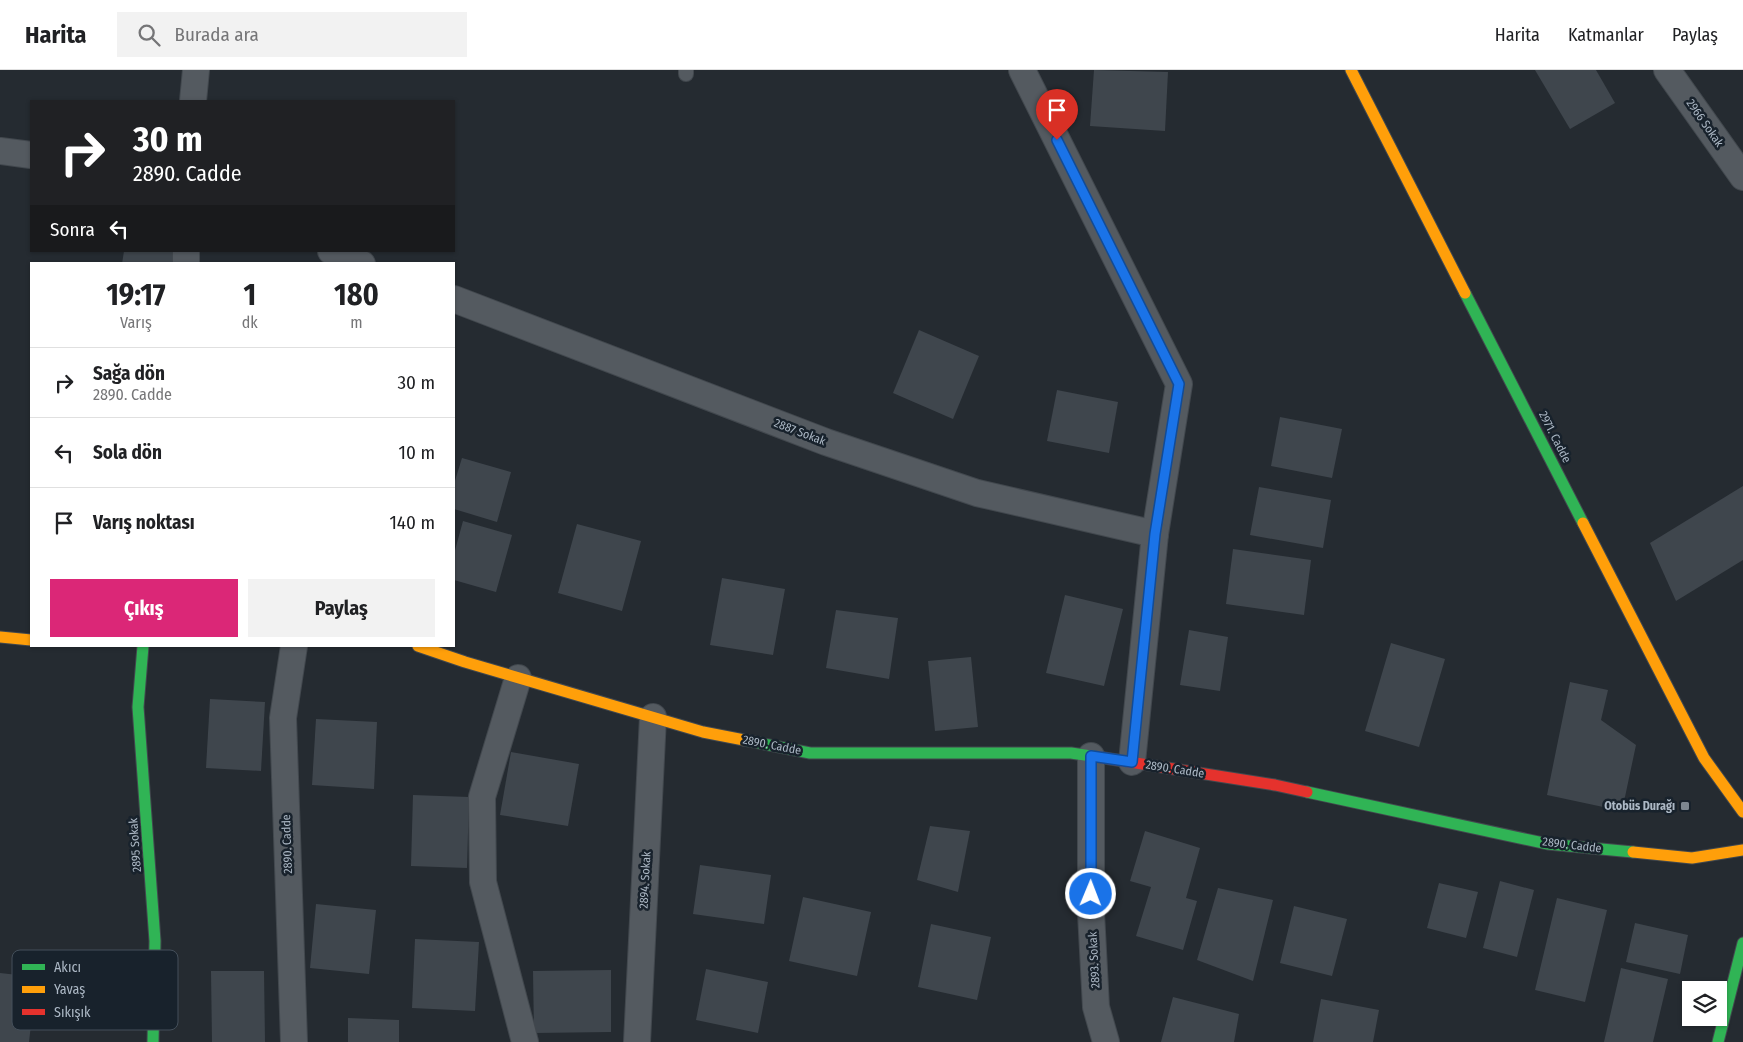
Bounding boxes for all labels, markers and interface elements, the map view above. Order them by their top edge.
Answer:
search box [117,12,467,57]
text: Harita [25,21,87,49]
icon: search [135,21,163,49]
text: Burada ara [175,23,259,46]
text: Harita [1495,24,1540,46]
text: Katmanlar [1568,24,1644,46]
text: Paylaş [1672,24,1718,46]
pin [1036,89,1078,140]
icon: arrive [1043,96,1071,124]
street label: 2966 Sokak [1684,96,1727,150]
text: 30 m [133,118,203,160]
icon: right [50,120,115,185]
text: 2890. Cadde [133,160,242,187]
icon: left [105,215,133,243]
text: Sonra [50,218,95,241]
text: 19:17 [106,277,166,313]
text: 1 [243,277,256,313]
text: 180 [334,277,379,313]
text: Varış [120,313,152,332]
text: dk [242,313,258,332]
text: m [350,313,363,332]
text: Sağa dön [93,362,165,385]
icon: right [50,369,78,397]
text: 30 m [397,371,435,394]
text: 2890. Cadde [93,385,172,404]
street label: 2971. Cadde [1536,409,1574,465]
street label: 2887 Sokak [772,416,828,448]
icon: left [50,439,78,467]
text: Sola dön [93,441,162,464]
text: 10 m [399,441,435,464]
icon: arrive [50,509,78,537]
text: Varış noktası [93,511,195,534]
text: 140 m [389,511,435,534]
button: Çıkış [50,579,238,637]
button: Paylaş [248,579,435,637]
street label: 2890. Cadde [742,732,802,758]
street label: 2890. Cadde [1145,757,1205,781]
place label: Otobüs Durağı [1604,798,1675,813]
marker: Otobüs Durağı [1679,800,1691,812]
street label: 2890. Cadde [279,814,295,874]
street label: 2895 Sokak [126,817,144,873]
street label: 2890. Cadde [1542,834,1602,856]
street label: 2894. Sokak [637,851,654,909]
position arrow [1064,867,1116,919]
street label: 2893. Sokak [1086,931,1102,989]
legend [12,950,178,1030]
text: Akıcı [54,959,81,976]
text: Yavaş [54,981,85,998]
map controls [1682,981,1727,1026]
button: layers [1682,981,1727,1026]
text: Sıkışık [54,1004,91,1021]

